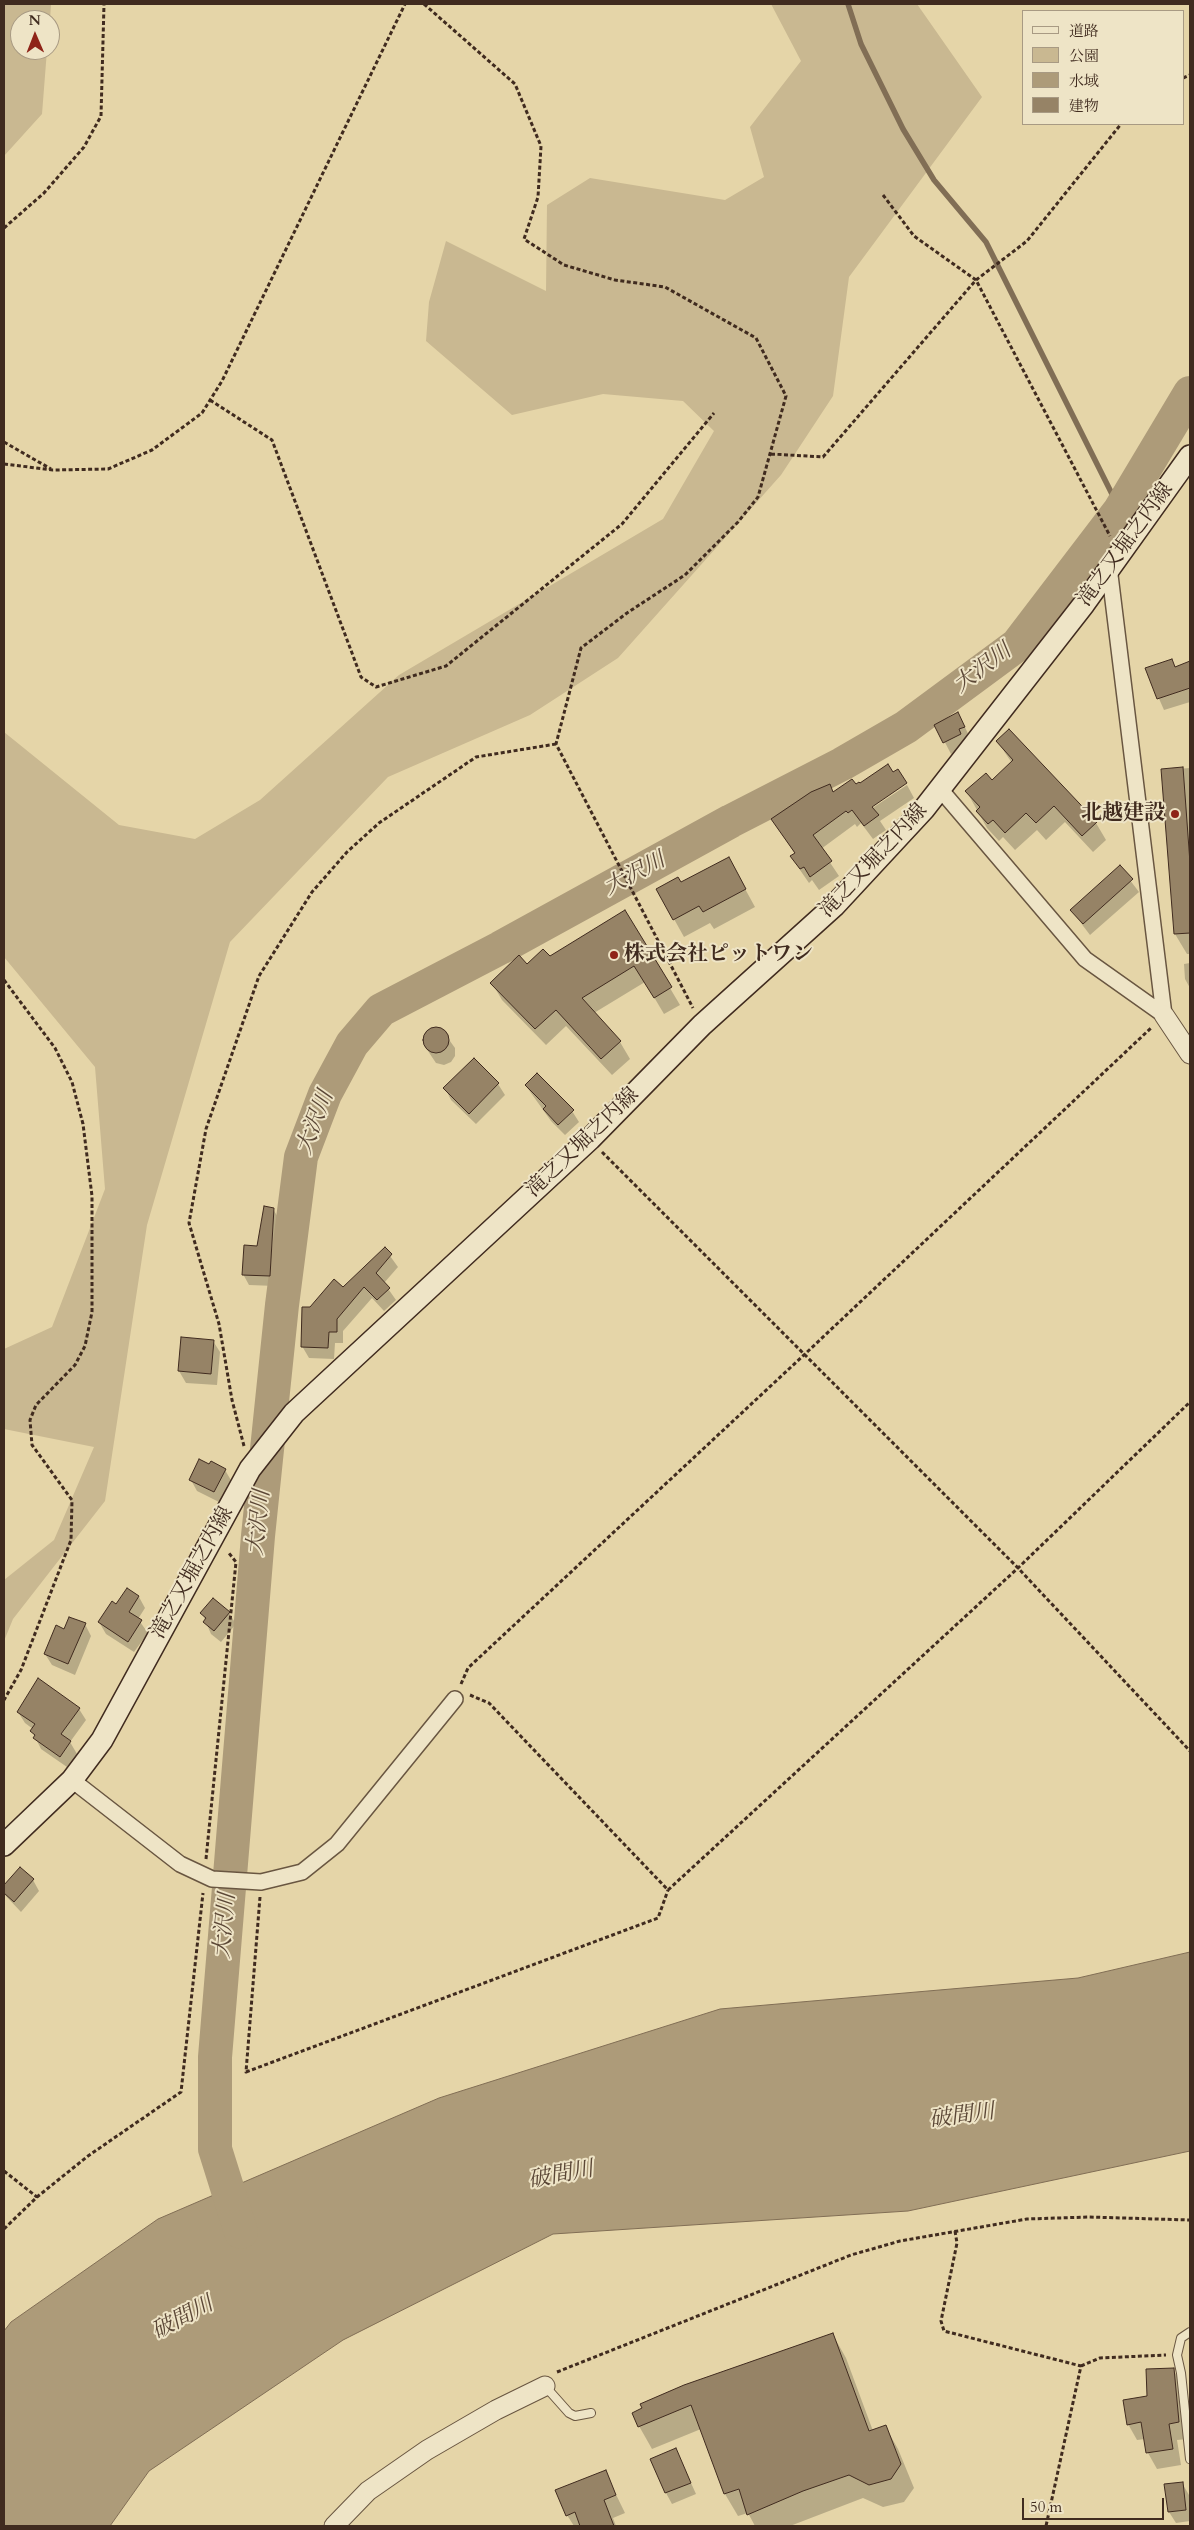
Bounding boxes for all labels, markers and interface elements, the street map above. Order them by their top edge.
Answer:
north arrow [10,10,60,60]
legend [1022,10,1184,125]
text: N [29,11,41,30]
text: 道路 [1069,21,1099,41]
text: 公園 [1069,46,1099,66]
text: 水域 [1069,71,1099,91]
text: 建物 [1069,96,1099,116]
street label: 滝之又堀之内線 [1073,478,1179,612]
water label: 大沢川 [949,639,1017,699]
street label: 滝之又堀之内線 [815,799,933,923]
place label: 北越建設 [1081,801,1165,827]
marker: 北越建設 [1169,808,1181,820]
water label: 大沢川 [600,848,670,902]
place label: 株式会社ピットワン [624,942,813,968]
marker: 株式会社ピットワン [608,949,620,961]
street label: 滝之又堀之内線 [521,1083,645,1203]
water label: 大沢川 [292,1087,340,1159]
water label: 大沢川 [243,1489,277,1557]
street label: 滝之又堀之内線 [146,1503,240,1643]
water label: 大沢川 [210,1892,242,1960]
water label: 破間川 [927,2099,997,2135]
water label: 破間川 [526,2157,596,2195]
water label: 破間川 [148,2292,218,2346]
scale bar [1024,2488,1166,2520]
text: 50 m [1030,2497,1062,2517]

